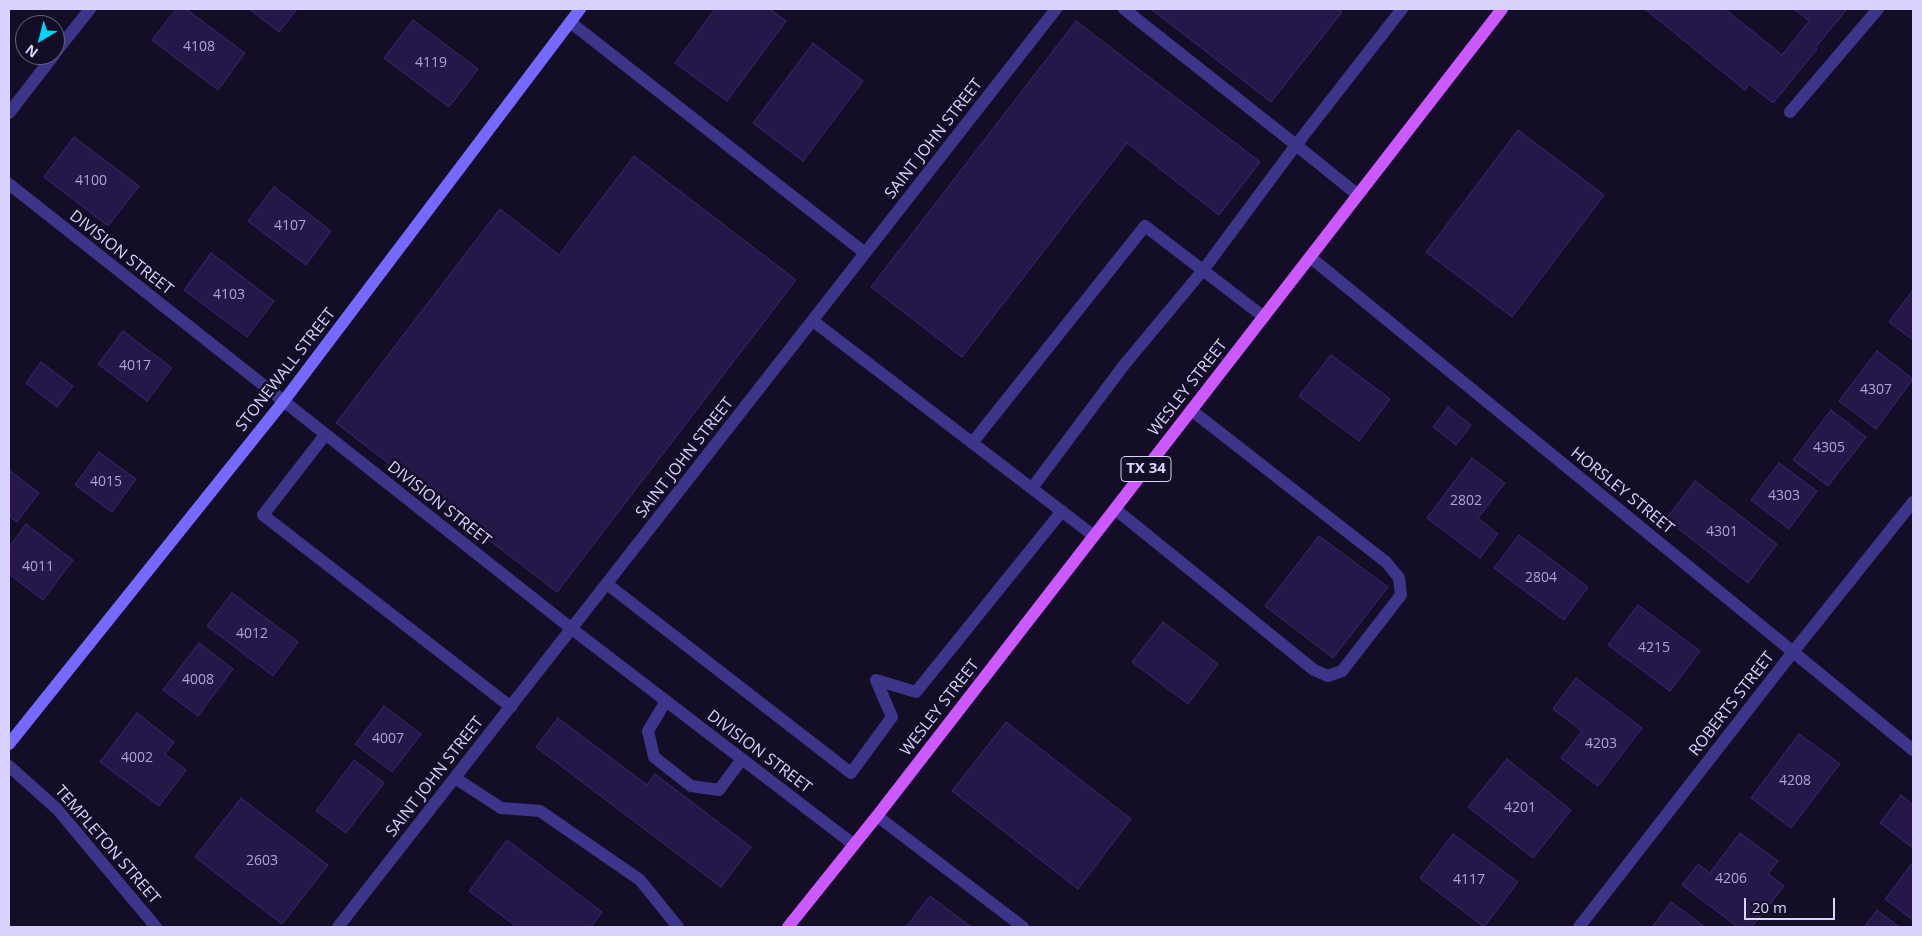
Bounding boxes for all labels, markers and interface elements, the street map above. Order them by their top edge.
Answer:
north arrow [15,15,65,65]
house number: 4108 [183,39,215,55]
text: N [21,41,42,63]
house number: 4119 [415,55,447,71]
street label: SAINT JOHN STREET [881,75,987,203]
house number: 4100 [75,173,107,189]
street label: DIVISION STREET [65,207,177,299]
house number: 4107 [274,218,306,234]
house number: 4103 [213,287,245,303]
street label: STONEWALL STREET [232,305,340,435]
street label: WESLEY STREET [1144,336,1232,440]
house number: 4017 [119,358,151,374]
house number: 4307 [1860,382,1892,398]
street label: SAINT JOHN STREET [632,394,738,522]
house number: 4305 [1813,440,1845,456]
street label: HORSLEY STREET [1566,443,1678,539]
road number: TX 34 [1121,456,1171,482]
street label: DIVISION STREET [383,458,495,550]
house number: 4015 [90,474,122,490]
house number: 4303 [1768,488,1800,504]
house number: 2802 [1450,493,1482,509]
house number: 4301 [1706,524,1738,540]
house number: 4011 [22,559,54,575]
house number: 2804 [1525,570,1557,586]
house number: 4012 [236,626,268,642]
house number: 4215 [1638,640,1670,656]
street label: ROBERTS STREET [1685,648,1779,760]
street label: WESLEY STREET [896,656,984,760]
house number: 4008 [182,672,214,688]
street label: DIVISION STREET [703,706,815,798]
street label: SAINT JOHN STREET [382,713,488,841]
house number: 4007 [372,731,404,747]
house number: 4203 [1585,736,1617,752]
house number: 4002 [121,750,153,766]
house number: 4208 [1779,773,1811,789]
street label: TEMPLETON STREET [50,782,164,908]
house number: 4201 [1504,800,1536,816]
house number: 2603 [246,853,278,869]
house number: 4206 [1715,871,1747,887]
house number: 4117 [1453,872,1485,888]
scale bar [1747,888,1838,920]
text: 20 m [1752,897,1787,917]

